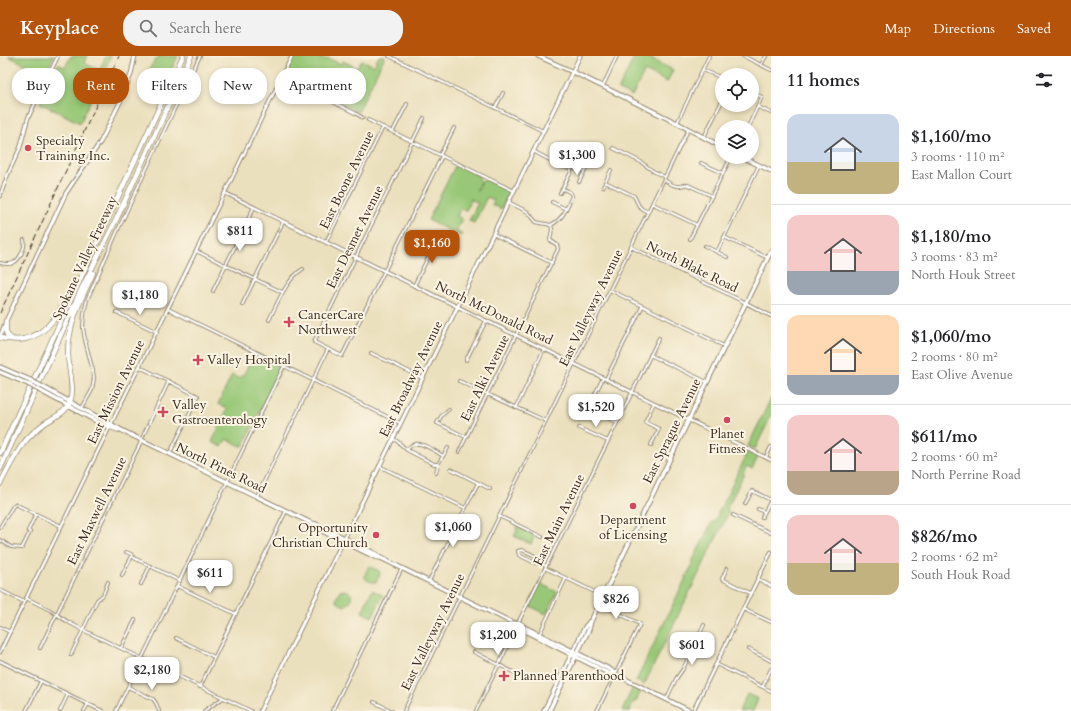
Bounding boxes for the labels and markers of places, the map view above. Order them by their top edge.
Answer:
place label: Specialty Training Inc. [36,132,110,165]
pin: $1,300 [544,142,610,176]
marker: Specialty Training Inc. [23,143,33,153]
pin: $811 [216,218,264,252]
pin: $1,160 [399,230,465,264]
pin: $1,180 [107,282,173,316]
place label: CancerCare Northwest [298,306,364,339]
marker: CancerCare Northwest [283,316,295,328]
place label: Valley Hospital [207,351,292,369]
marker: Valley Hospital [192,354,204,366]
pin: $1,520 [563,394,629,428]
place label: Valley Gastroenterology [172,396,268,429]
marker: Valley Gastroenterology [157,406,169,418]
marker: Planet Fitness [722,415,732,425]
place label: Planet Fitness [708,425,746,458]
marker: Department of Licensing [628,501,638,511]
place label: Department of Licensing [599,511,668,544]
pin: $1,060 [420,514,486,548]
place label: Opportunity Christian Church [272,519,368,552]
marker: Opportunity Christian Church [371,530,381,540]
pin: $611 [186,560,234,594]
pin: $826 [592,586,640,620]
pin: $1,200 [465,622,531,656]
pin: $601 [668,632,716,666]
pin: $2,180 [119,657,185,691]
place label: Planned Parenthood [513,667,624,685]
marker: Planned Parenthood [498,670,510,682]

